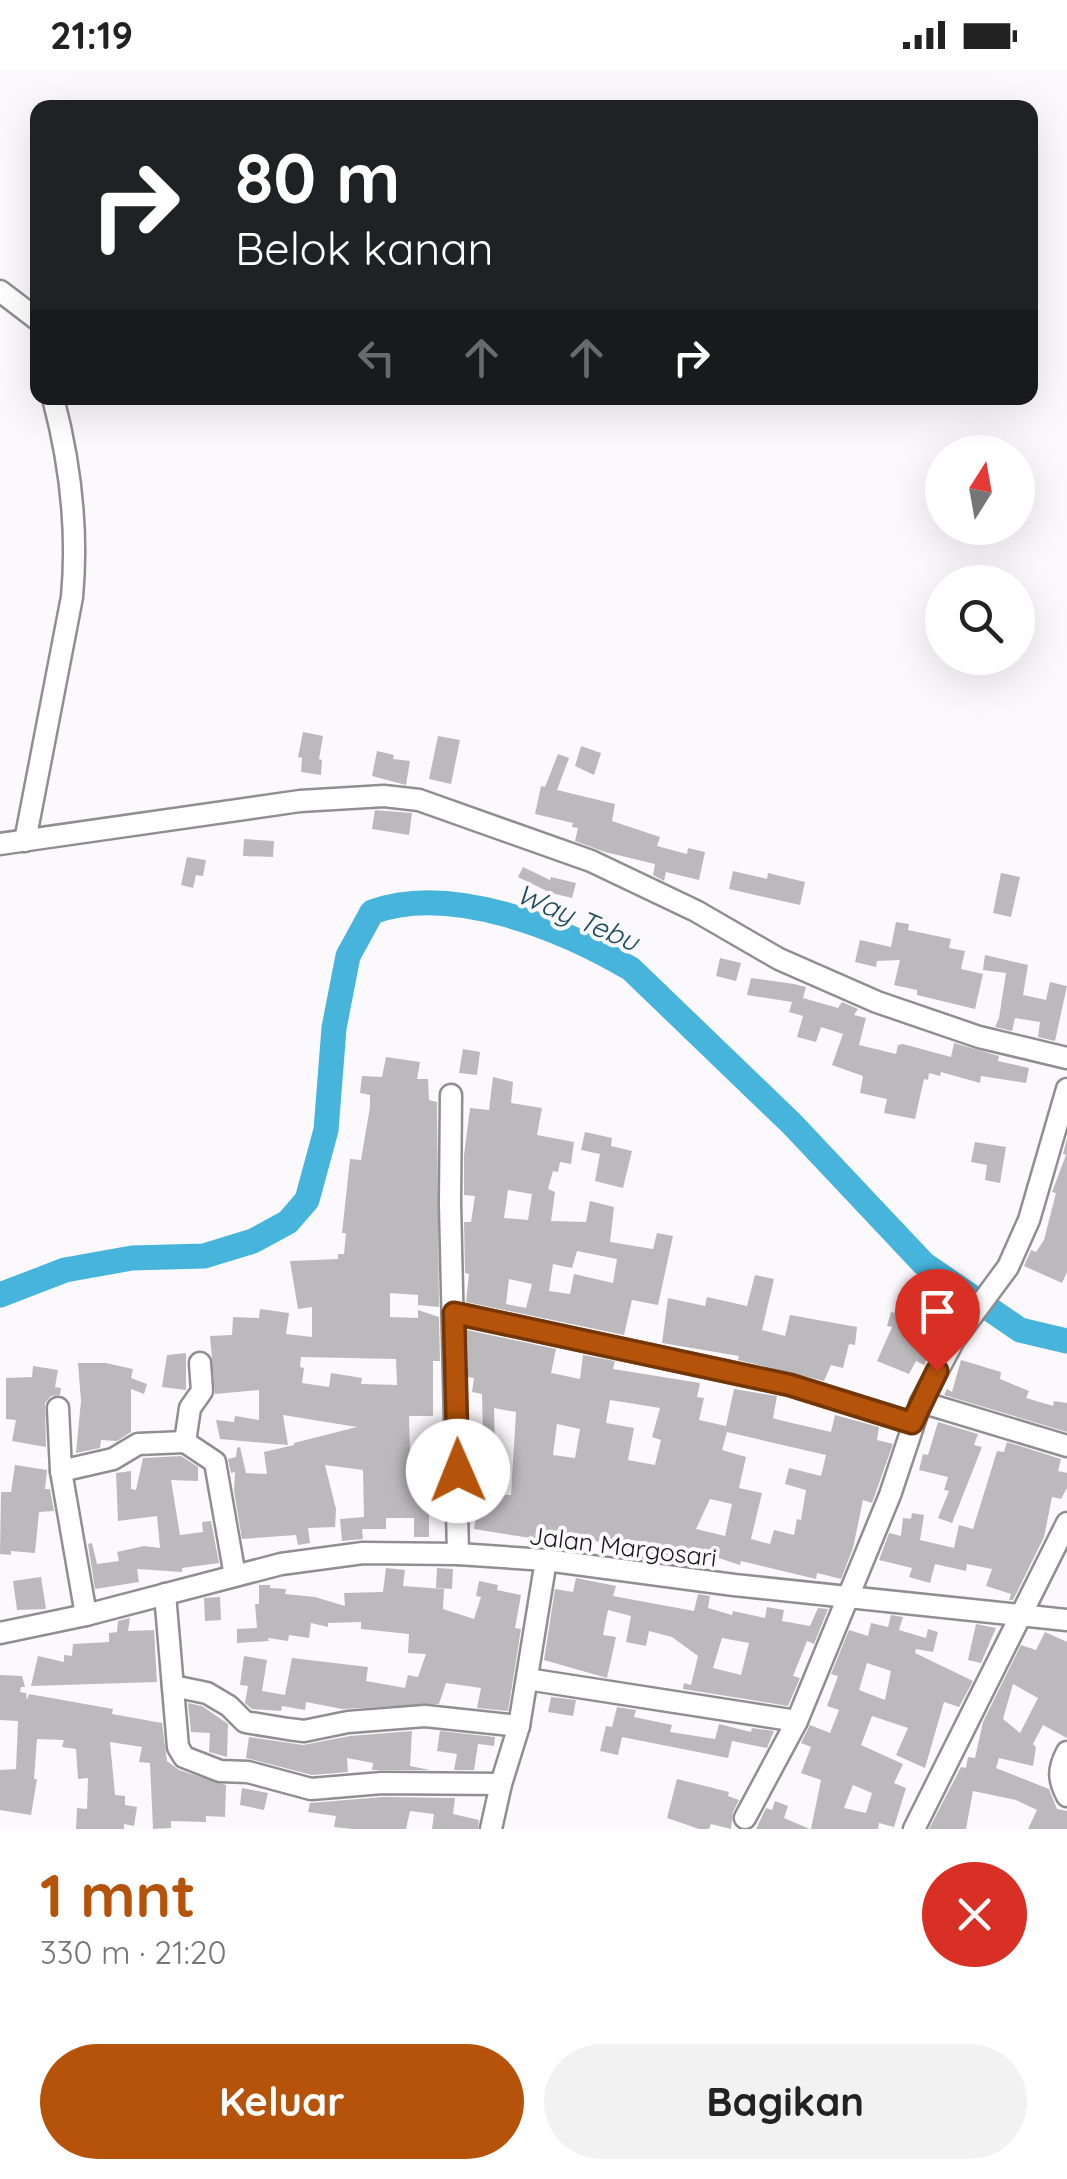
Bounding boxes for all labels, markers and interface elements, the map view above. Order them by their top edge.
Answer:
text: 21:19 [50,11,133,59]
text: 80 m [235,133,400,221]
icon: right [70,140,200,270]
text: Belok kanan [235,220,494,276]
icon: left [349,330,404,385]
icon: ahead [454,330,509,385]
icon: ahead [559,330,614,385]
icon: right [664,330,719,385]
north arrow [925,435,1035,545]
map controls [925,435,1035,675]
button: search [925,565,1035,675]
water label: Way Tebu [512,876,646,959]
pin [895,1269,980,1372]
icon: arrive [910,1284,965,1339]
position arrow [406,1419,510,1523]
street label: Jalan Margosari [527,1519,719,1573]
text: 1 mnt [40,1857,196,1932]
button: close [922,1862,1027,1967]
text: 330 m · 21:20 [40,1932,227,1972]
button: Keluar [40,2044,524,2159]
button: Bagikan [544,2044,1027,2159]

